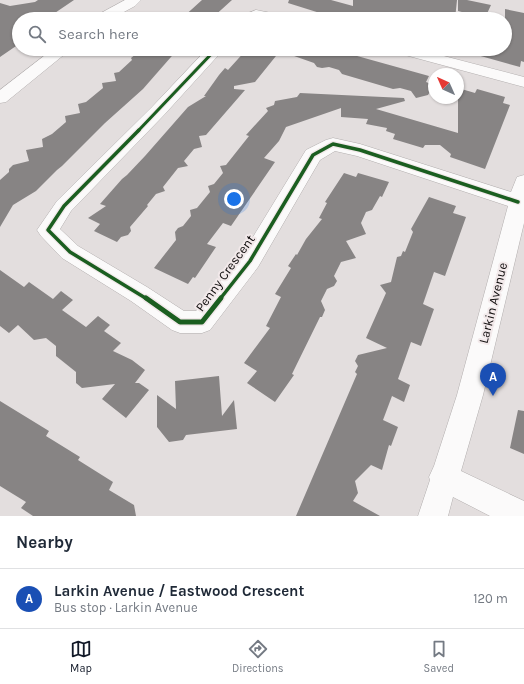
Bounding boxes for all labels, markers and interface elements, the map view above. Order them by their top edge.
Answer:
search box [12,12,512,56]
icon: search [26,23,48,45]
text: Search here [58,25,139,43]
north arrow [428,68,464,104]
your location [224,189,244,209]
street label: Penny Crescent [192,232,258,314]
street label: Larkin Avenue [476,261,510,345]
pin: A [480,363,506,396]
text: Nearby [16,532,73,552]
text: Larkin Avenue / Eastwood Crescent [54,582,304,600]
text: A [25,591,33,606]
text: 120 m [473,591,508,606]
text: Bus stop · Larkin Avenue [54,600,198,615]
tab: Map [70,638,92,675]
tab: Directions [232,638,284,675]
tab: Saved [424,638,454,675]

